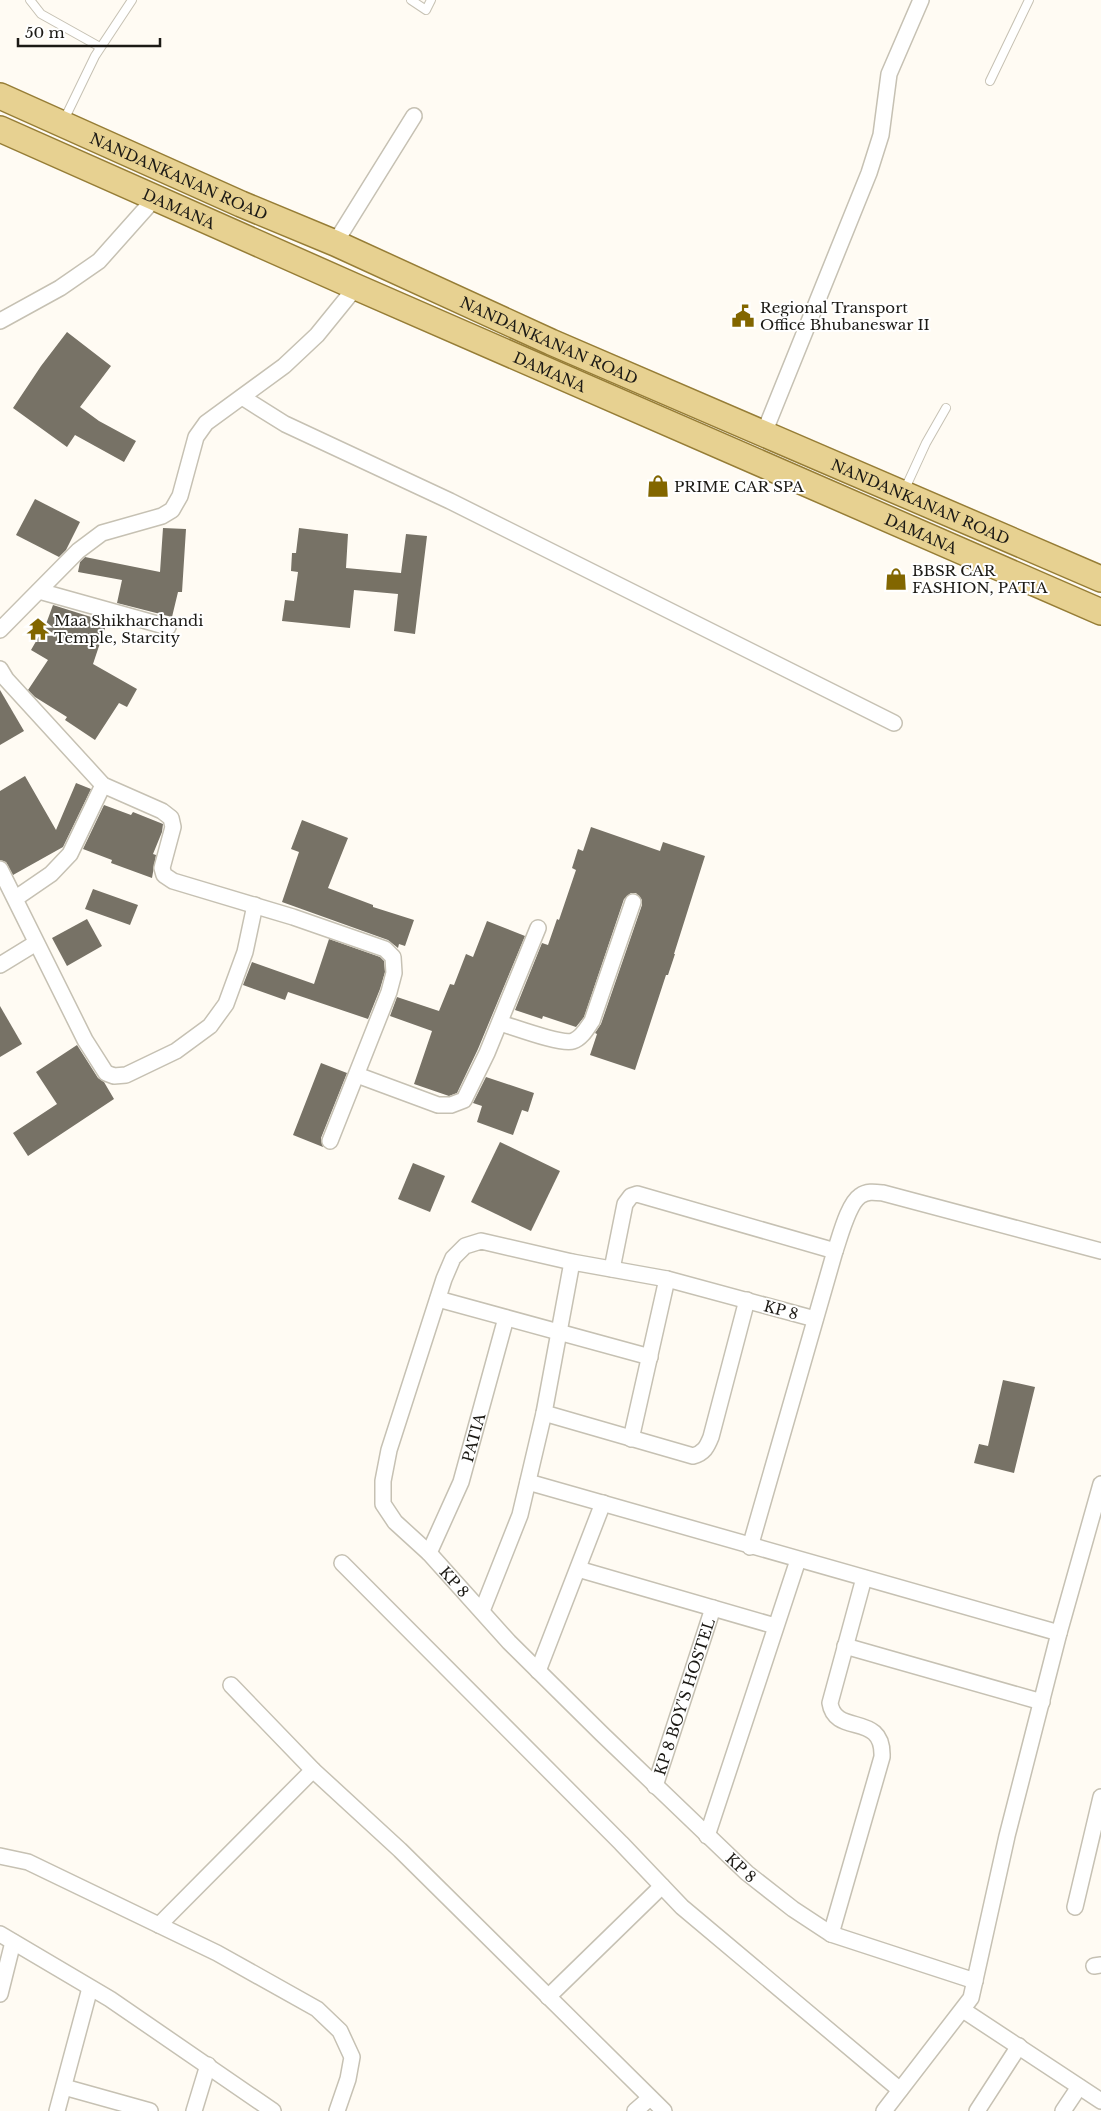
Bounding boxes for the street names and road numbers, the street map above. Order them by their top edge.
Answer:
street label: NANDANKANAN ROAD [87,128,271,224]
street label: DAMANA [140,184,219,233]
street label: NANDANKANAN ROAD [457,292,641,388]
street label: DAMANA [511,347,589,396]
street label: NANDANKANAN ROAD [828,454,1013,548]
street label: DAMANA [882,509,961,558]
street label: KP 8 [762,1296,800,1324]
street label: PATIA [457,1411,489,1464]
street label: KP 8 [436,1562,473,1601]
street label: KP 8 BOY'S HOSTEL [650,1616,719,1777]
street label: KP 8 [722,1849,760,1886]

